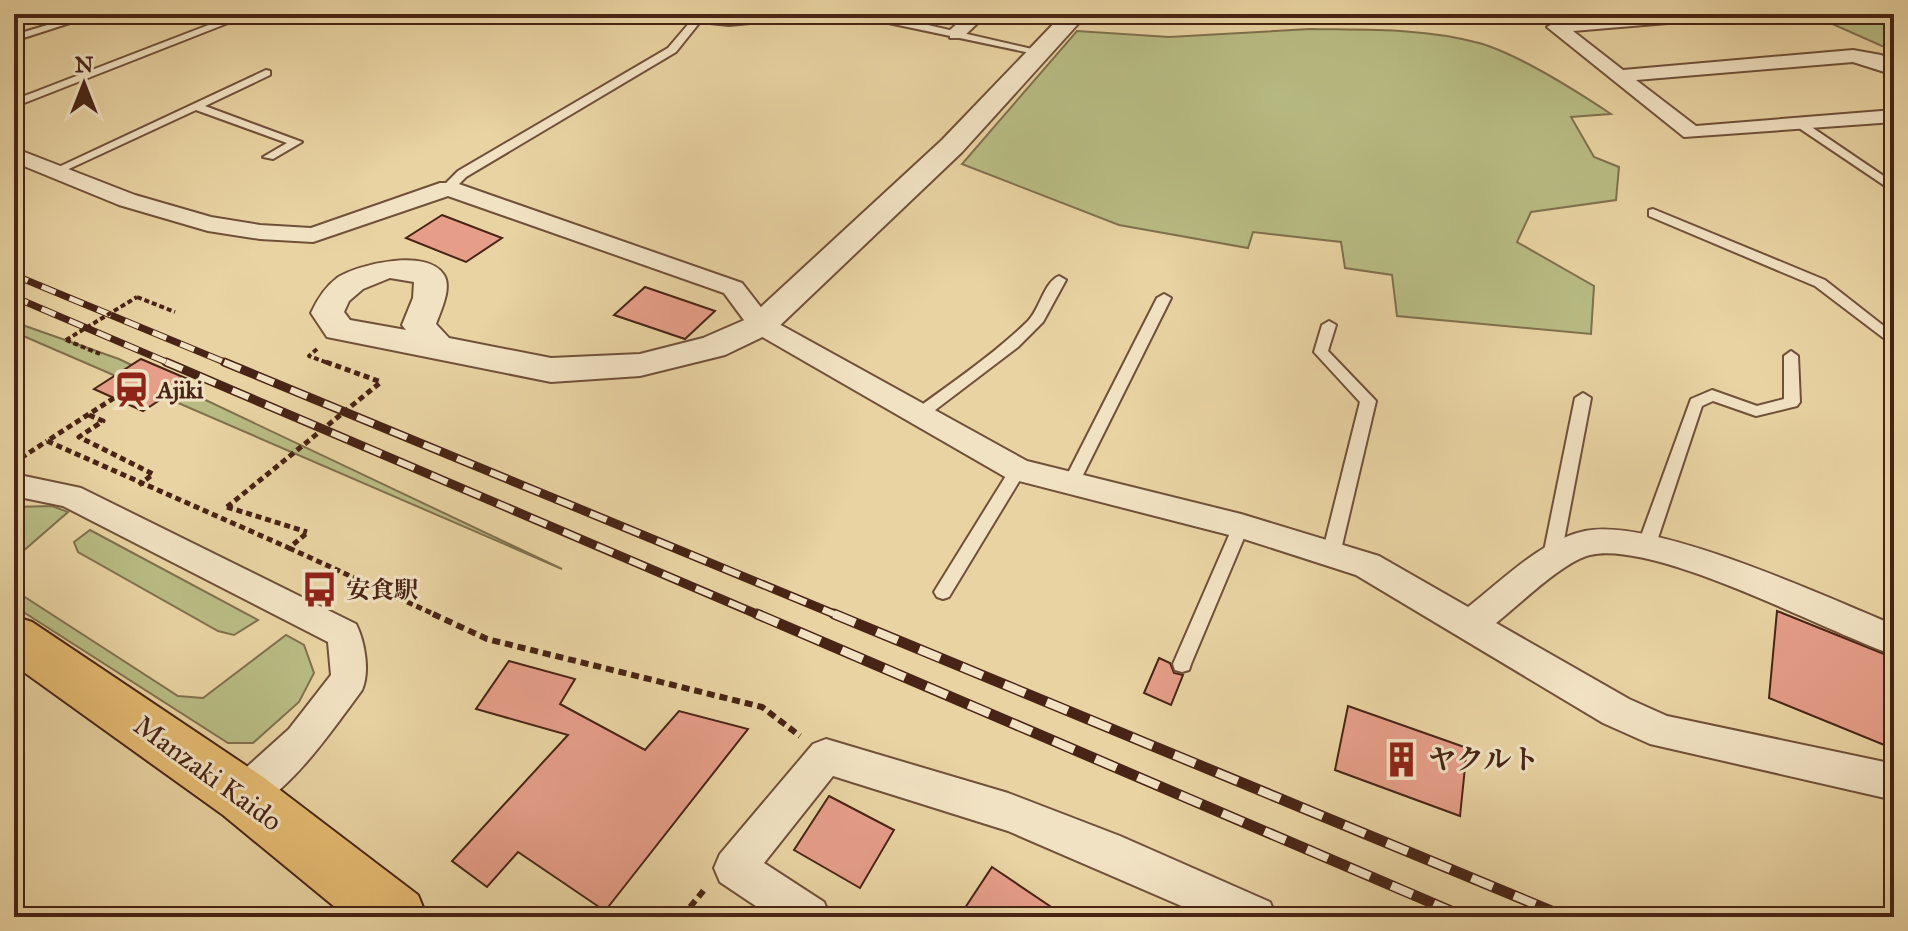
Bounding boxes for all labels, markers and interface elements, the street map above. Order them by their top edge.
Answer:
north arrow [44,44,124,124]
text: N [75,51,94,78]
station icon: Ajiki [112,371,150,409]
place label: Ajiki [155,375,204,405]
bus stop icon: 安食駅 [301,571,339,609]
place label: 安食駅 [346,575,418,605]
street label: Manzaki Kaido [127,707,289,839]
building icon: ヤクルト [1383,740,1421,778]
place label: ヤクルト [1428,742,1539,777]

